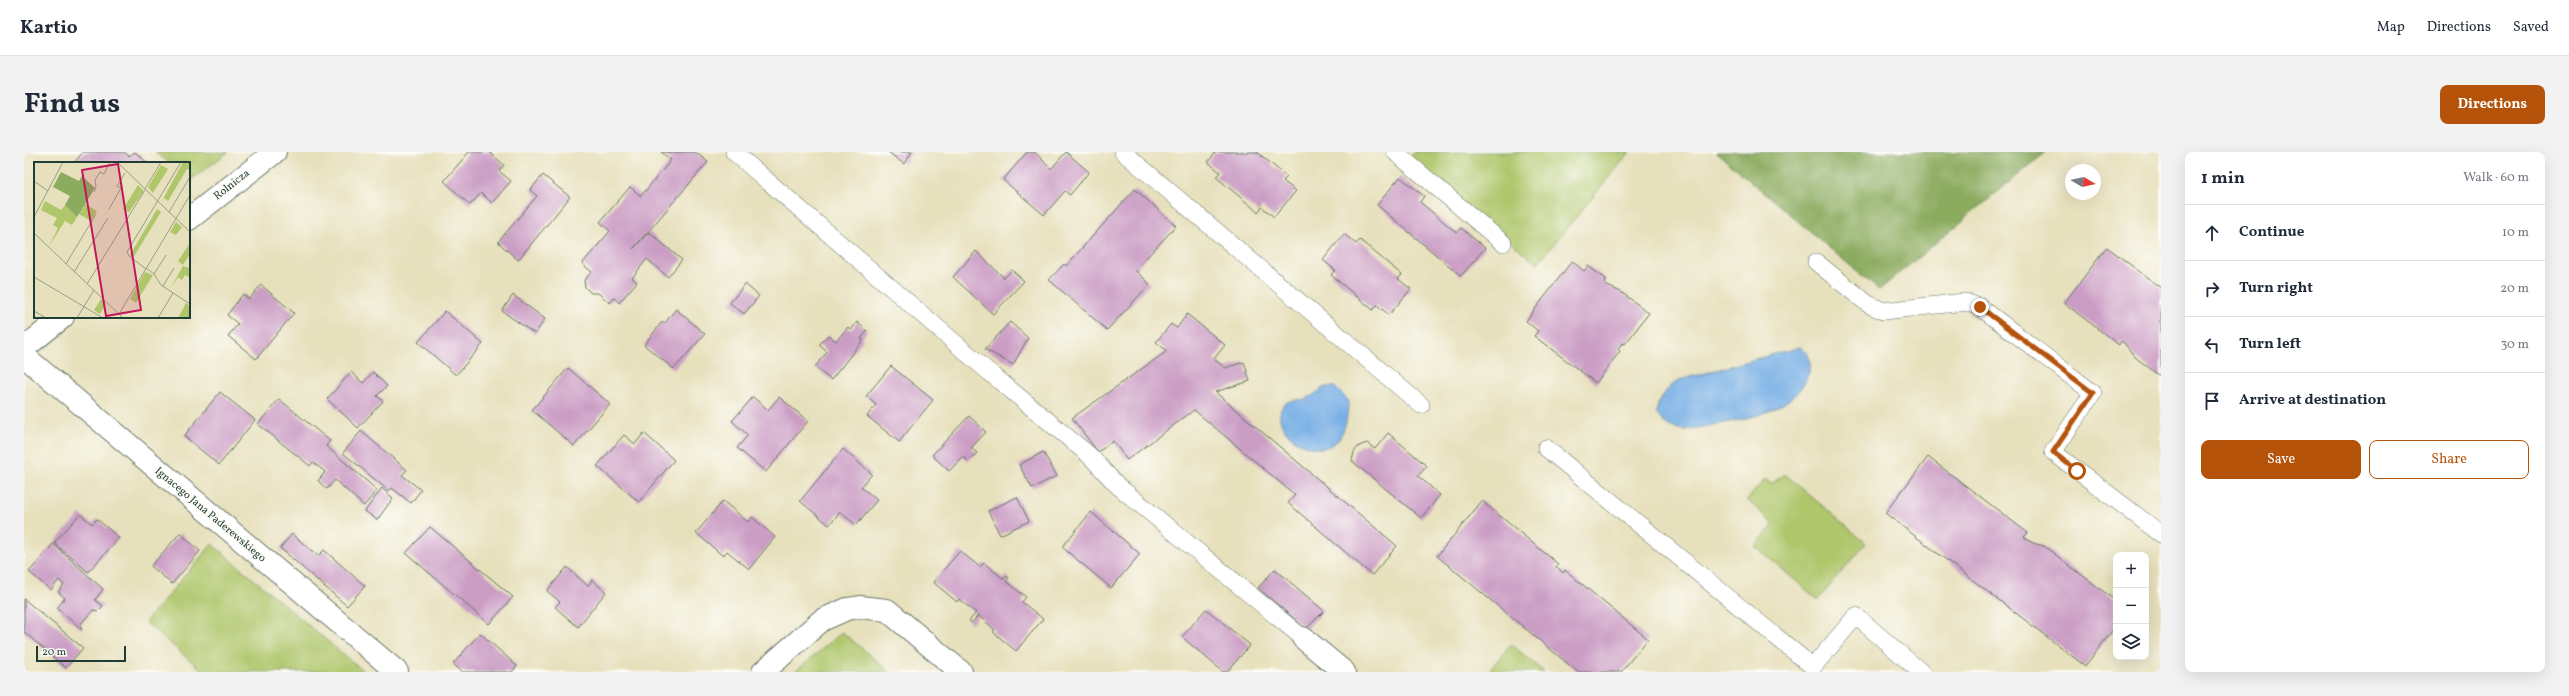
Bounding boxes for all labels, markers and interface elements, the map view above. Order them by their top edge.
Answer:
text: Kartio [20,15,78,41]
text: Map [2377,18,2405,37]
text: Directions [2427,18,2491,37]
text: Saved [2513,18,2549,37]
text: Find us [24,85,120,124]
button: Directions [2440,85,2545,124]
inset map [34,162,190,318]
north arrow [2065,164,2101,200]
street label: Rolnicza [211,166,254,204]
text: 1 min [2201,167,2245,190]
text: Walk · 60 m [2463,169,2529,187]
icon: ahead [2201,222,2223,244]
text: Continue [2239,222,2304,243]
text: 10 m [2502,224,2529,242]
icon: right [2201,278,2223,300]
text: Turn right [2239,278,2313,299]
text: 20 m [2500,280,2529,298]
route end [1971,298,1989,316]
icon: left [2201,334,2223,356]
text: Turn left [2239,334,2301,355]
text: 30 m [2501,336,2529,354]
icon: arrive [2201,390,2223,412]
text: Arrive at destination [2239,390,2386,411]
button: Save [2201,440,2361,479]
button: Share [2369,440,2529,479]
route start [2068,462,2086,480]
street label: Ignacego Jana Paderewskiego [151,464,269,566]
map controls [2113,552,2149,660]
button: + [2113,552,2149,588]
button: − [2113,588,2149,624]
button: layers [2113,624,2149,660]
scale bar [36,644,126,663]
text: 20 m [42,645,66,660]

